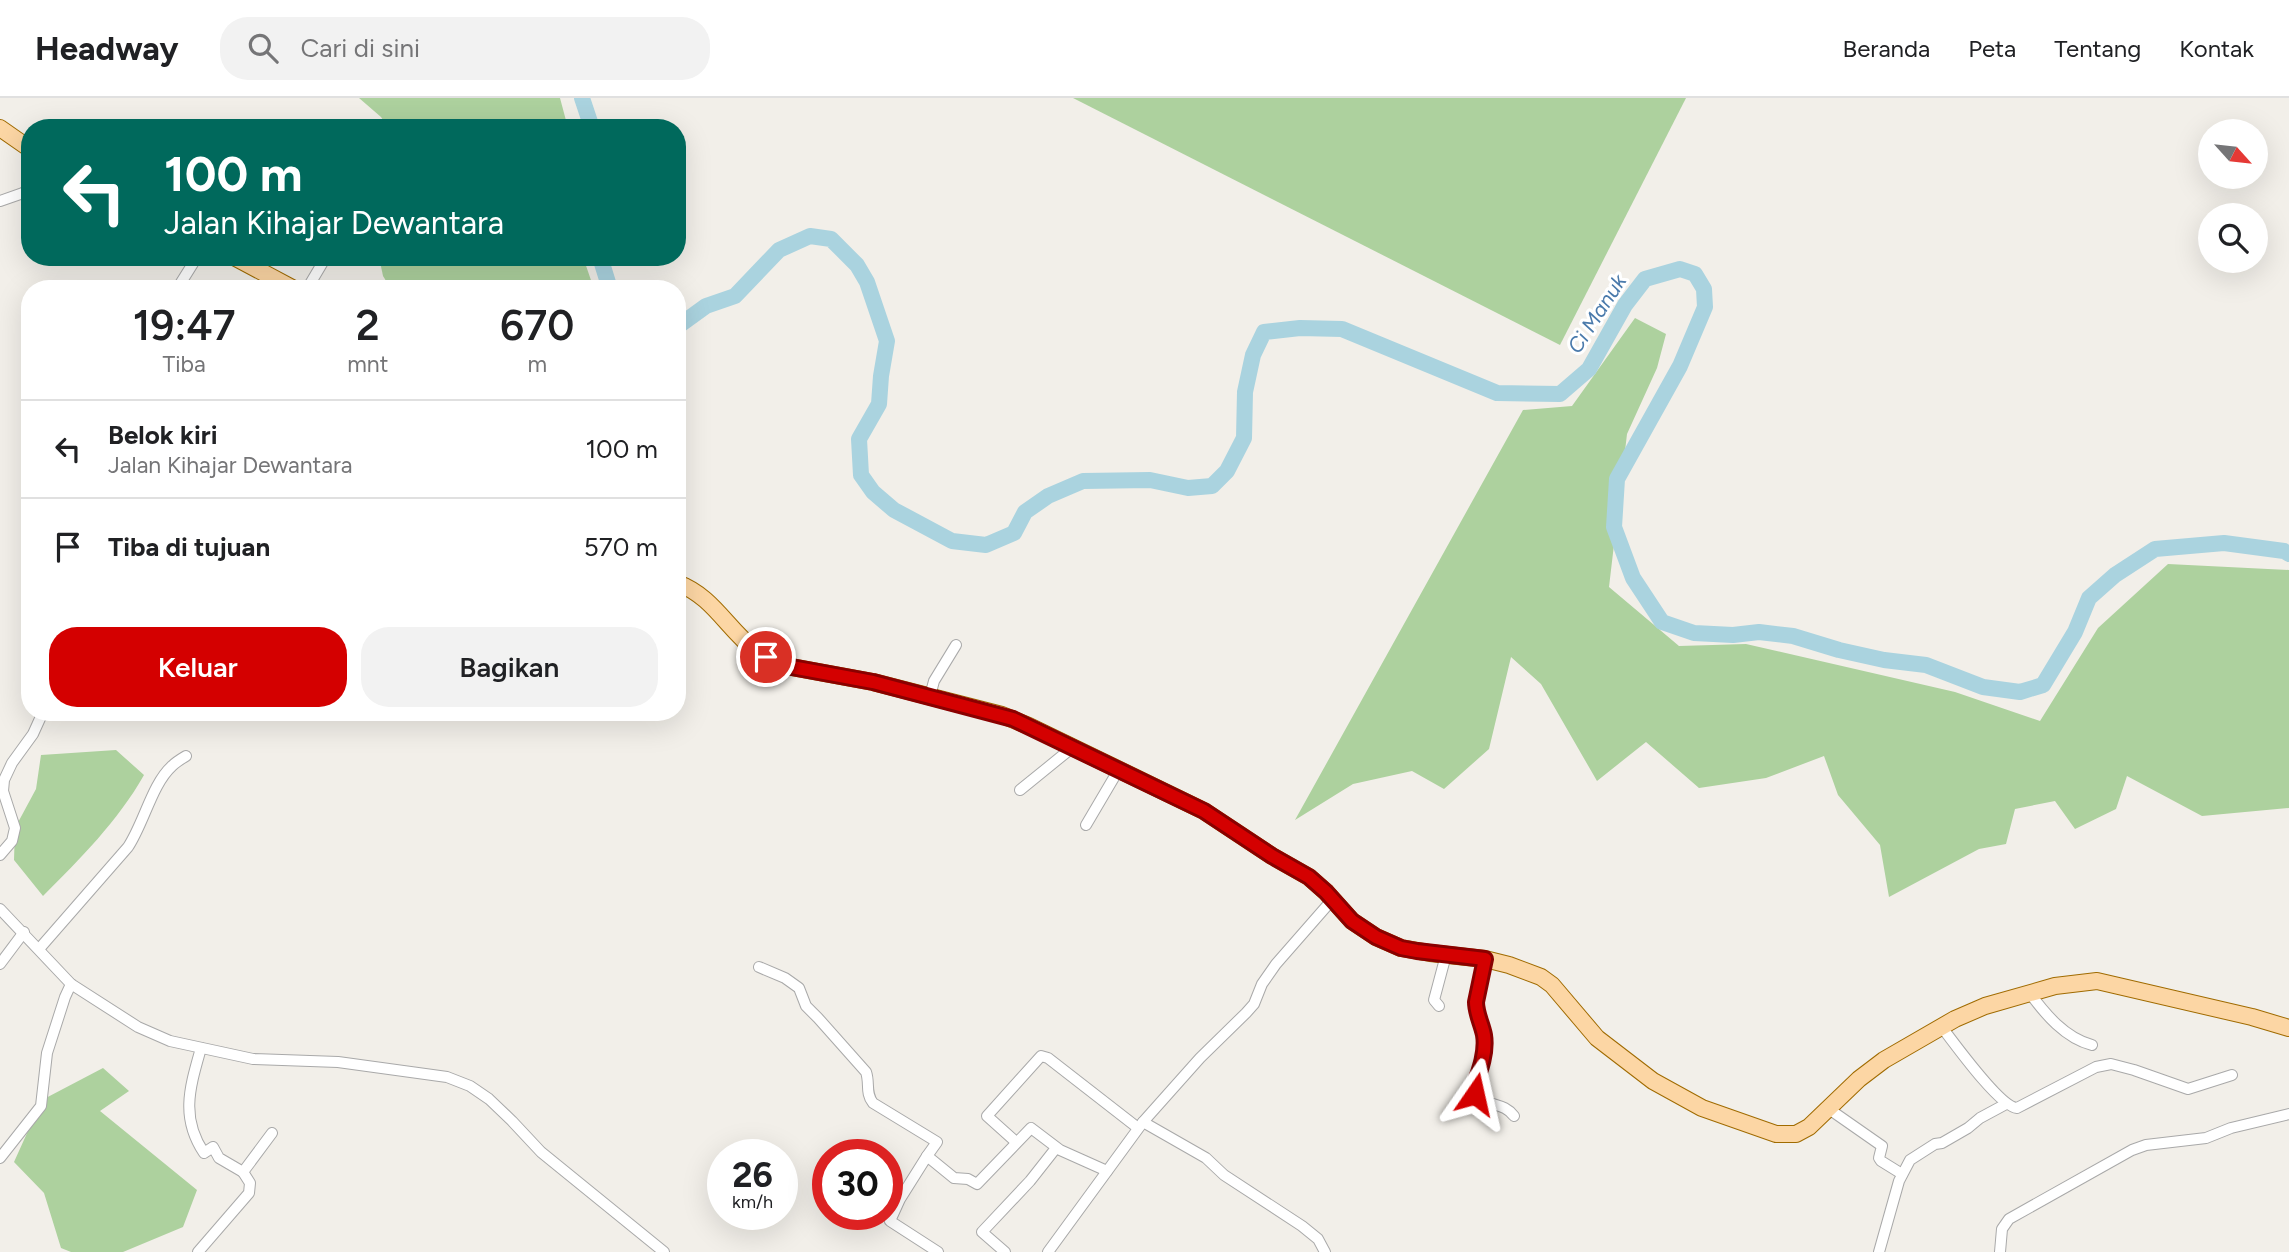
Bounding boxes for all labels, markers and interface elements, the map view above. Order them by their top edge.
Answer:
search box [220,17,710,80]
text: Headway [35,29,178,68]
icon: search [244,29,282,67]
text: Cari di sini [300,32,420,64]
text: Beranda [1843,34,1930,63]
text: Peta [1968,34,2016,63]
text: Tentang [2054,34,2141,63]
text: Kontak [2179,34,2254,63]
north arrow [2198,119,2268,189]
map controls [2198,119,2268,273]
text: 100 m [164,144,303,203]
icon: left [49,147,140,238]
button: search [2198,203,2268,273]
text: Jalan Kihajar Dewantara [164,204,504,242]
water label: Ci Manuk [1562,269,1632,358]
text: 19:47 [133,300,236,351]
text: 2 [356,300,380,351]
text: 670 [500,300,574,351]
text: Tiba [163,350,206,378]
text: mnt [347,350,388,378]
text: m [527,350,547,378]
text: Belok kiri [108,419,217,451]
icon: left [49,430,87,468]
text: 100 m [585,433,658,465]
text: Jalan Kihajar Dewantara [108,451,352,479]
icon: arrive [49,528,87,566]
text: Tiba di tujuan [108,531,270,563]
text: 570 m [584,531,658,563]
button: Keluar [49,627,347,707]
button: Bagikan [361,627,658,707]
pin [736,627,796,687]
icon: arrive [747,638,785,676]
position arrow [1438,1057,1512,1131]
speed limit sign: 30 [812,1139,903,1230]
text: 26 [732,1154,773,1196]
text: km/h [732,1191,773,1213]

